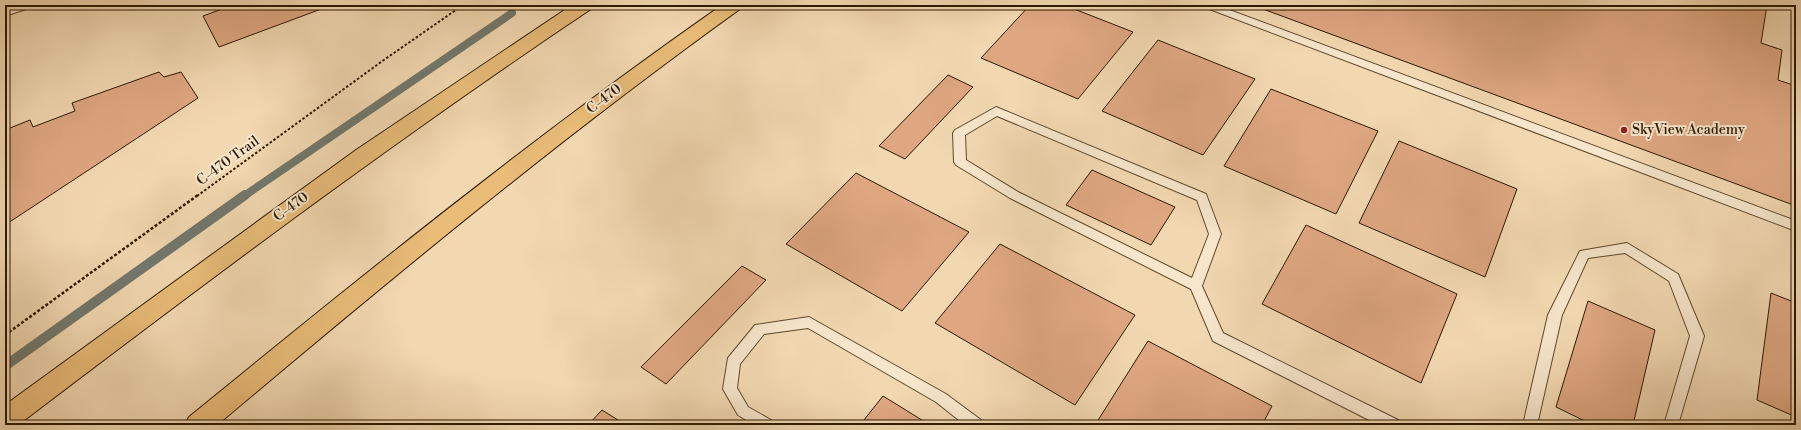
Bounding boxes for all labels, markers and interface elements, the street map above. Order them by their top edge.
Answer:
street label: C-470 [583,80,625,118]
place label: SkyView Academy [1632,121,1745,139]
marker: SkyView Academy [1619,125,1629,135]
street label: C-470 Trail [193,132,263,190]
street label: C-470 [270,188,312,226]

